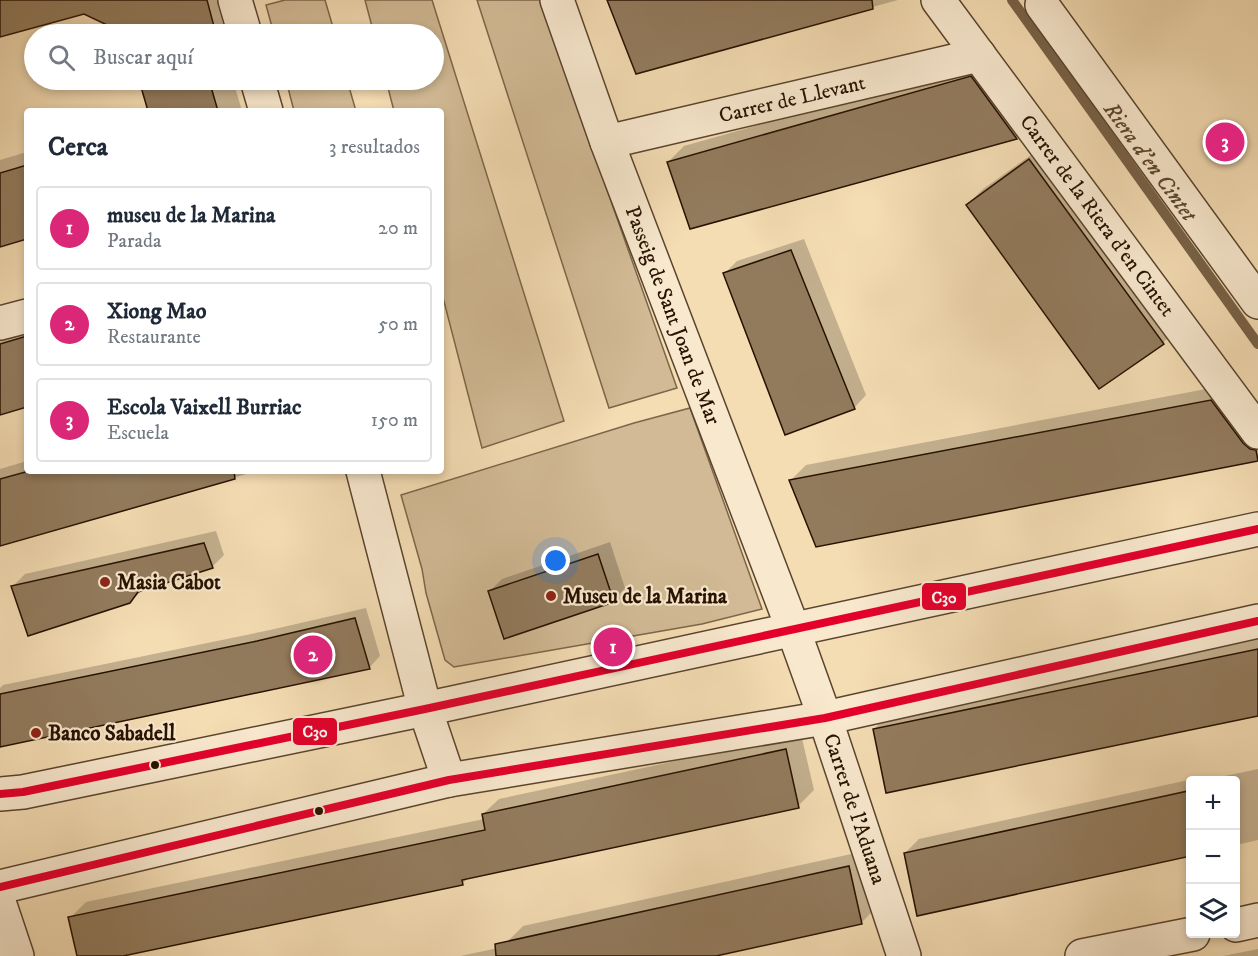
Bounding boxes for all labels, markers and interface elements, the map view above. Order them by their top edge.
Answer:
search box [24,24,444,90]
icon: search [45,41,78,74]
text: Buscar aquí [93,44,193,71]
street label: Carrer de Llevant [717,70,868,129]
water label: Riera d'en Cintet [1097,96,1203,228]
street label: Carrer de la Riera d'en Cintet [1014,110,1180,322]
pin: 3 [1206,120,1244,164]
text: Cerca [48,131,108,164]
text: 3 resultados [329,135,420,160]
text: museu de la Marina [107,202,275,229]
street label: Passeig de Sant Joan de Mar [619,203,726,429]
text: 1 [66,216,73,241]
text: 20 m [378,216,418,241]
text: Parada [107,229,162,254]
text: Xiong Mao [107,298,206,325]
text: 2 [65,312,74,337]
text: 50 m [378,312,418,337]
text: Restaurante [107,325,201,350]
text: Escola Vaixell Burriac [107,394,301,421]
text: 3 [66,408,73,433]
text: 150 m [371,408,418,433]
text: Escuela [107,421,169,446]
your location [541,546,570,575]
place label: Masia Cabot [117,570,221,596]
marker: Masia Cabot [98,575,112,589]
line badge: C30 [921,582,967,611]
place label: Museu de la Marina [563,584,728,610]
text: C30 [931,588,957,608]
marker: Museu de la Marina [544,589,558,603]
pin: 1 [594,624,632,670]
pin: 2 [294,632,332,678]
line badge: C30 [292,717,338,746]
place label: Banco Sabadell [48,721,176,747]
text: C30 [302,722,328,742]
marker: Banco Sabadell [29,726,43,740]
street label: Carrer de l'Aduana [817,730,891,888]
unlabelled marker [149,759,161,771]
map controls [1186,776,1240,938]
button: + [1186,776,1240,830]
unlabelled marker [313,805,325,817]
button: − [1186,830,1240,884]
button: layers [1186,884,1240,938]

